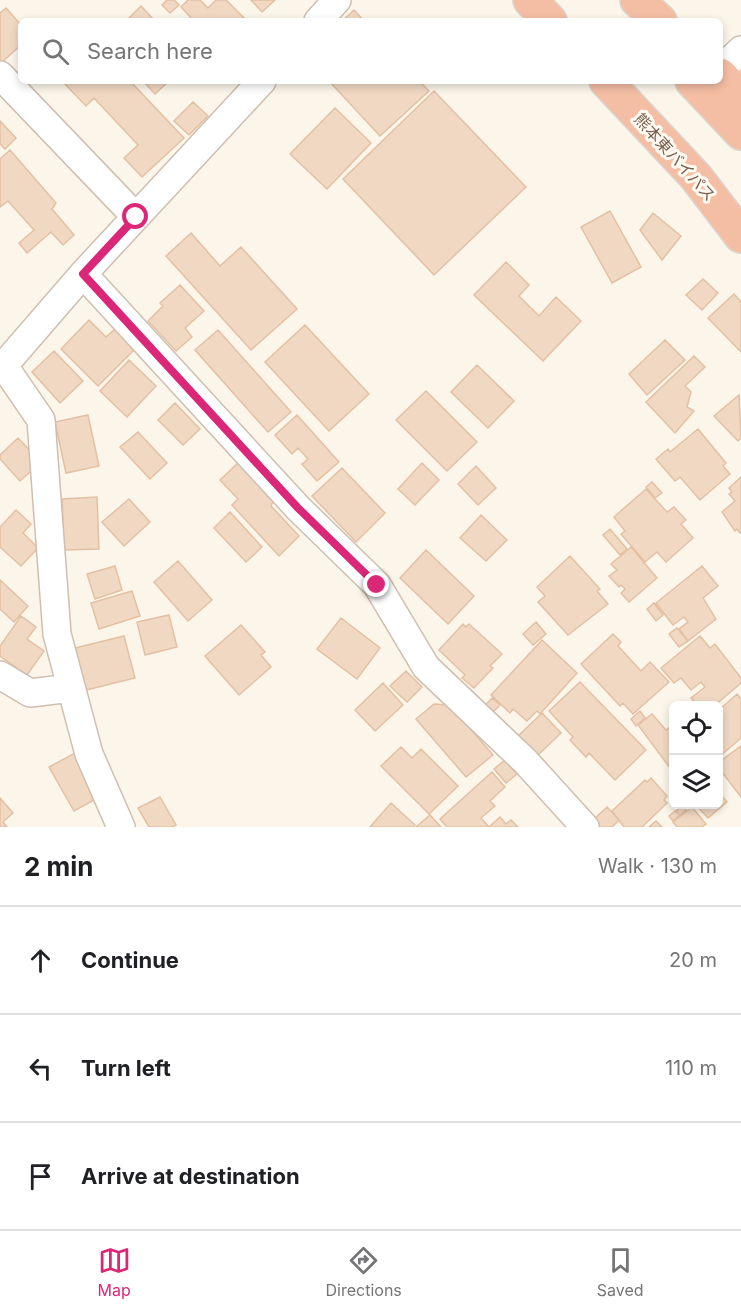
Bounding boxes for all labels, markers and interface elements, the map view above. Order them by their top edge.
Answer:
search box [18,18,723,84]
icon: search [39,35,72,68]
text: Search here [87,38,213,64]
street label: 熊本東バイパス [630,109,720,205]
route start [122,203,148,229]
route end [363,571,389,597]
map controls [669,701,723,809]
button: locate [669,701,723,755]
button: layers [669,755,723,809]
text: 2 min [24,851,94,882]
text: Walk · 130 m [598,854,717,878]
icon: ahead [24,944,57,977]
text: Continue [81,947,179,973]
text: 20 m [669,948,717,972]
icon: left [24,1052,57,1085]
text: Turn left [81,1055,171,1081]
text: 110 m [665,1056,717,1080]
icon: arrive [24,1160,57,1193]
text: Arrive at destination [81,1163,300,1189]
tab: Map [97,1244,131,1300]
tab: Directions [326,1244,402,1300]
tab: Saved [597,1244,644,1300]

